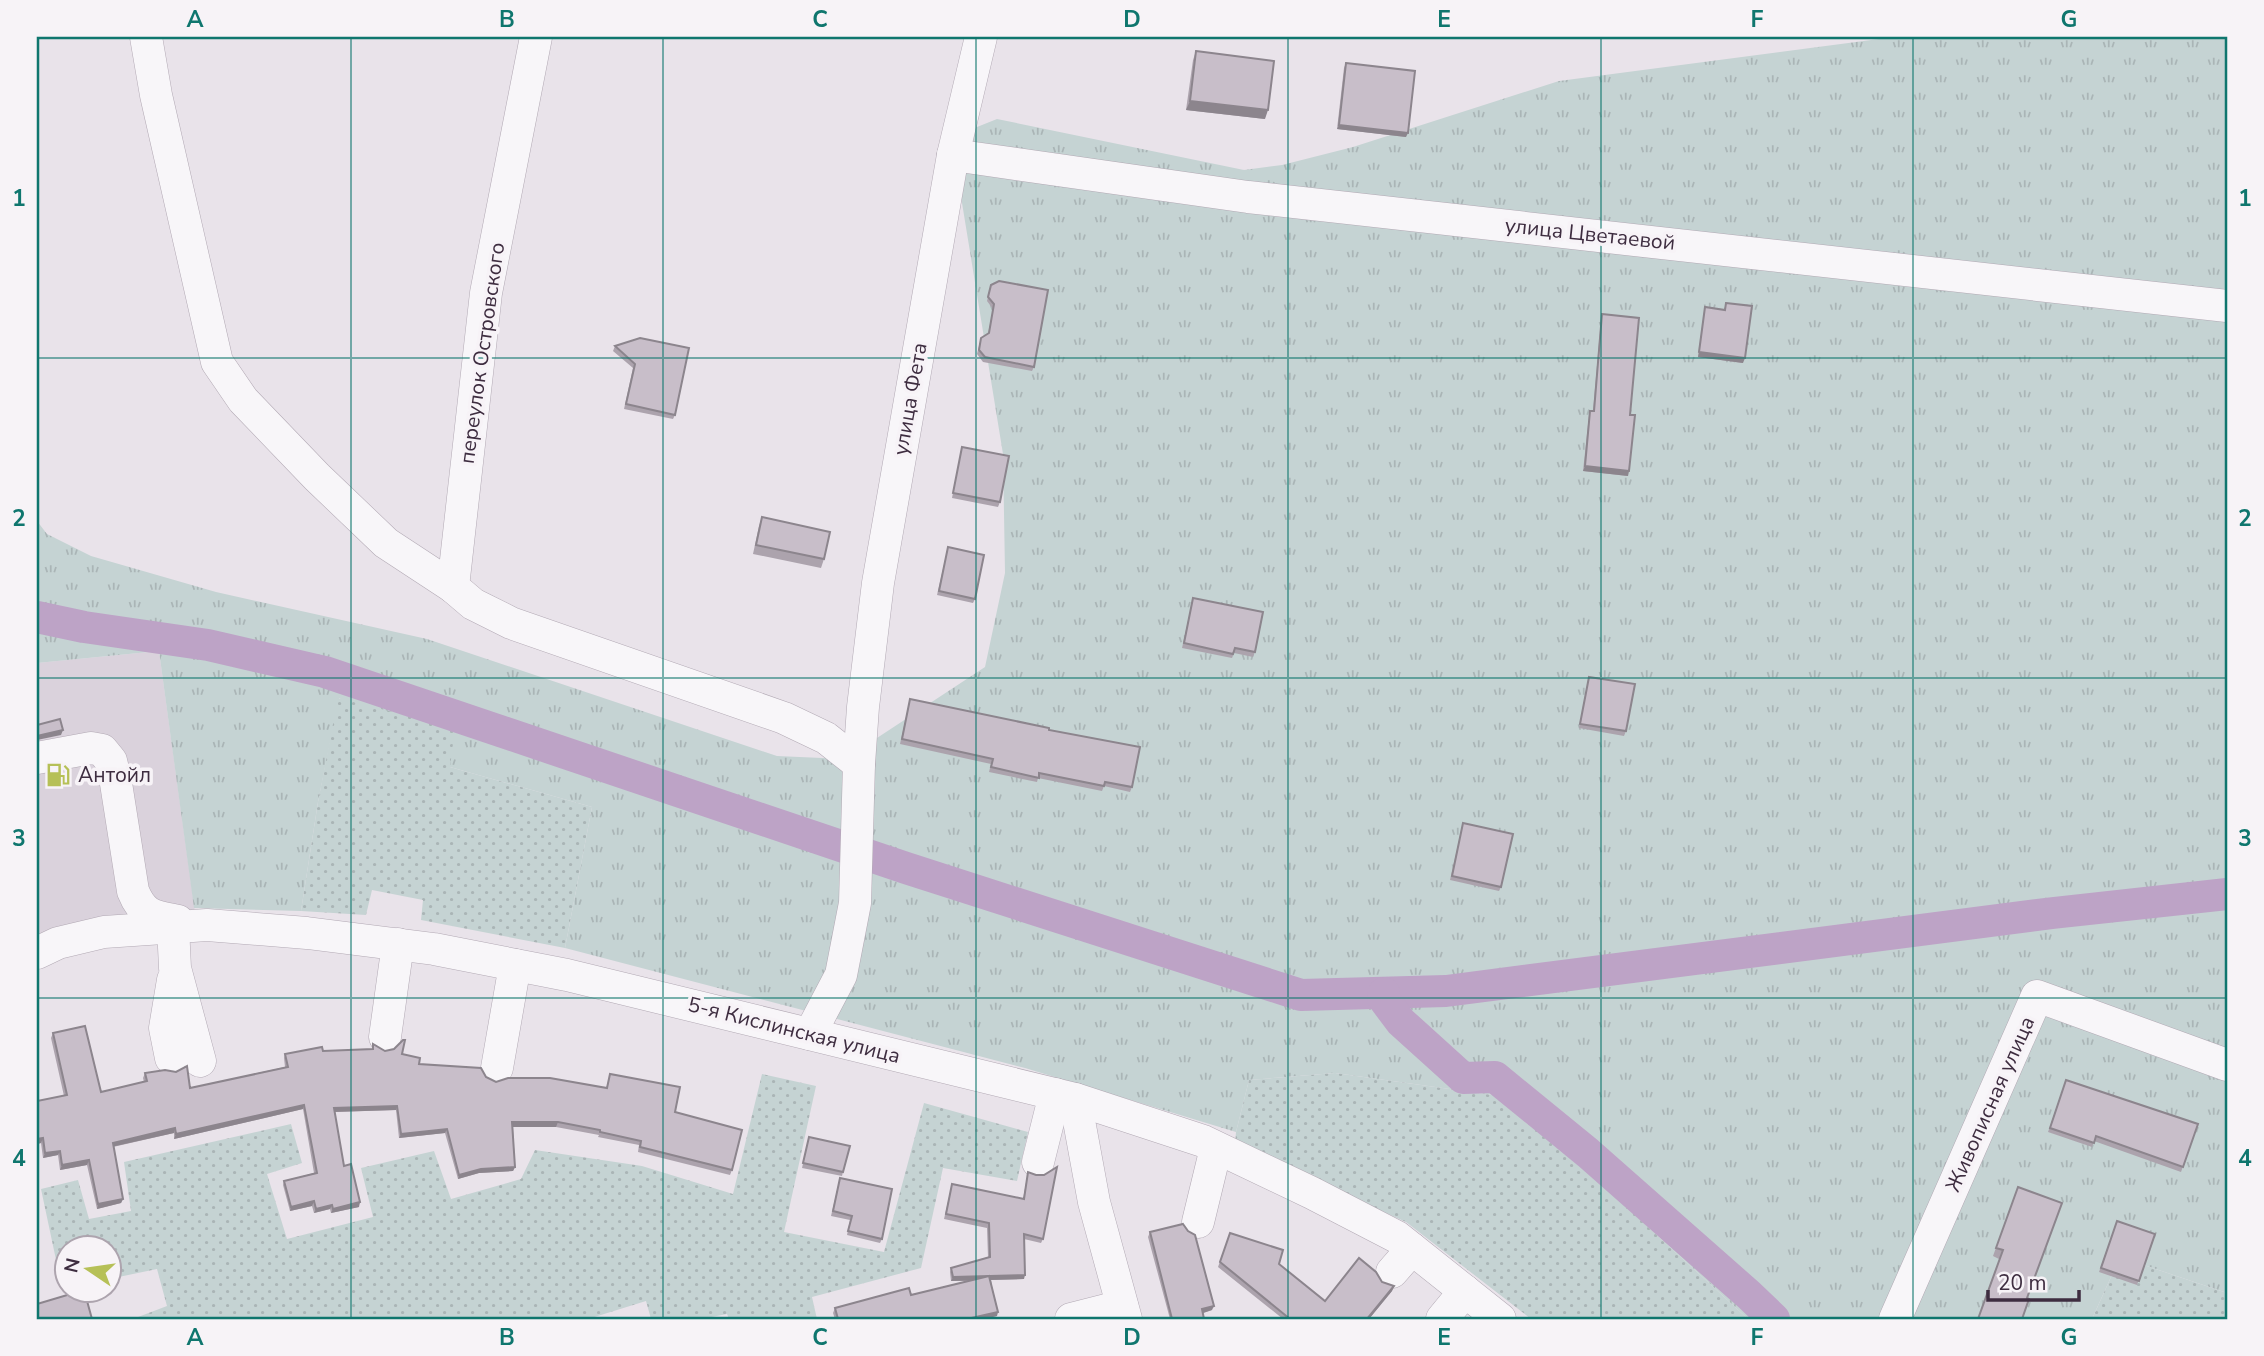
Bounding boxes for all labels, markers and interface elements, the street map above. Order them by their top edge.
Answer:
text: A [186,4,204,35]
text: B [499,4,515,35]
text: C [812,4,828,35]
text: D [1123,4,1141,35]
text: E [1437,4,1451,35]
text: F [1751,4,1764,35]
text: G [2061,4,2077,35]
text: 1 [12,183,26,214]
text: 1 [2238,183,2252,214]
street label: улица Цветаевой [1503,211,1677,257]
street label: переулок Островского [453,241,511,465]
street label: улица Фета [886,341,934,457]
text: 2 [12,503,26,534]
text: 2 [2238,503,2252,534]
fuel station icon: Антойл [44,761,72,789]
place label: Антойл [78,761,151,789]
text: 3 [12,823,26,854]
text: 3 [2238,823,2252,854]
street label: 5-я Кислинская улица [685,990,903,1070]
street label: Живописная улица [1939,1012,2041,1196]
text: 4 [12,1143,26,1174]
text: 4 [2238,1143,2252,1174]
north arrow [52,1234,122,1304]
text: N [58,1256,87,1275]
scale bar [1988,1258,2078,1302]
text: 20 m [1998,1269,2047,1297]
text: A [186,1322,204,1353]
text: B [499,1322,515,1353]
text: C [812,1322,828,1353]
text: D [1123,1322,1141,1353]
text: E [1437,1322,1451,1353]
text: F [1751,1322,1764,1353]
text: G [2061,1322,2077,1353]

